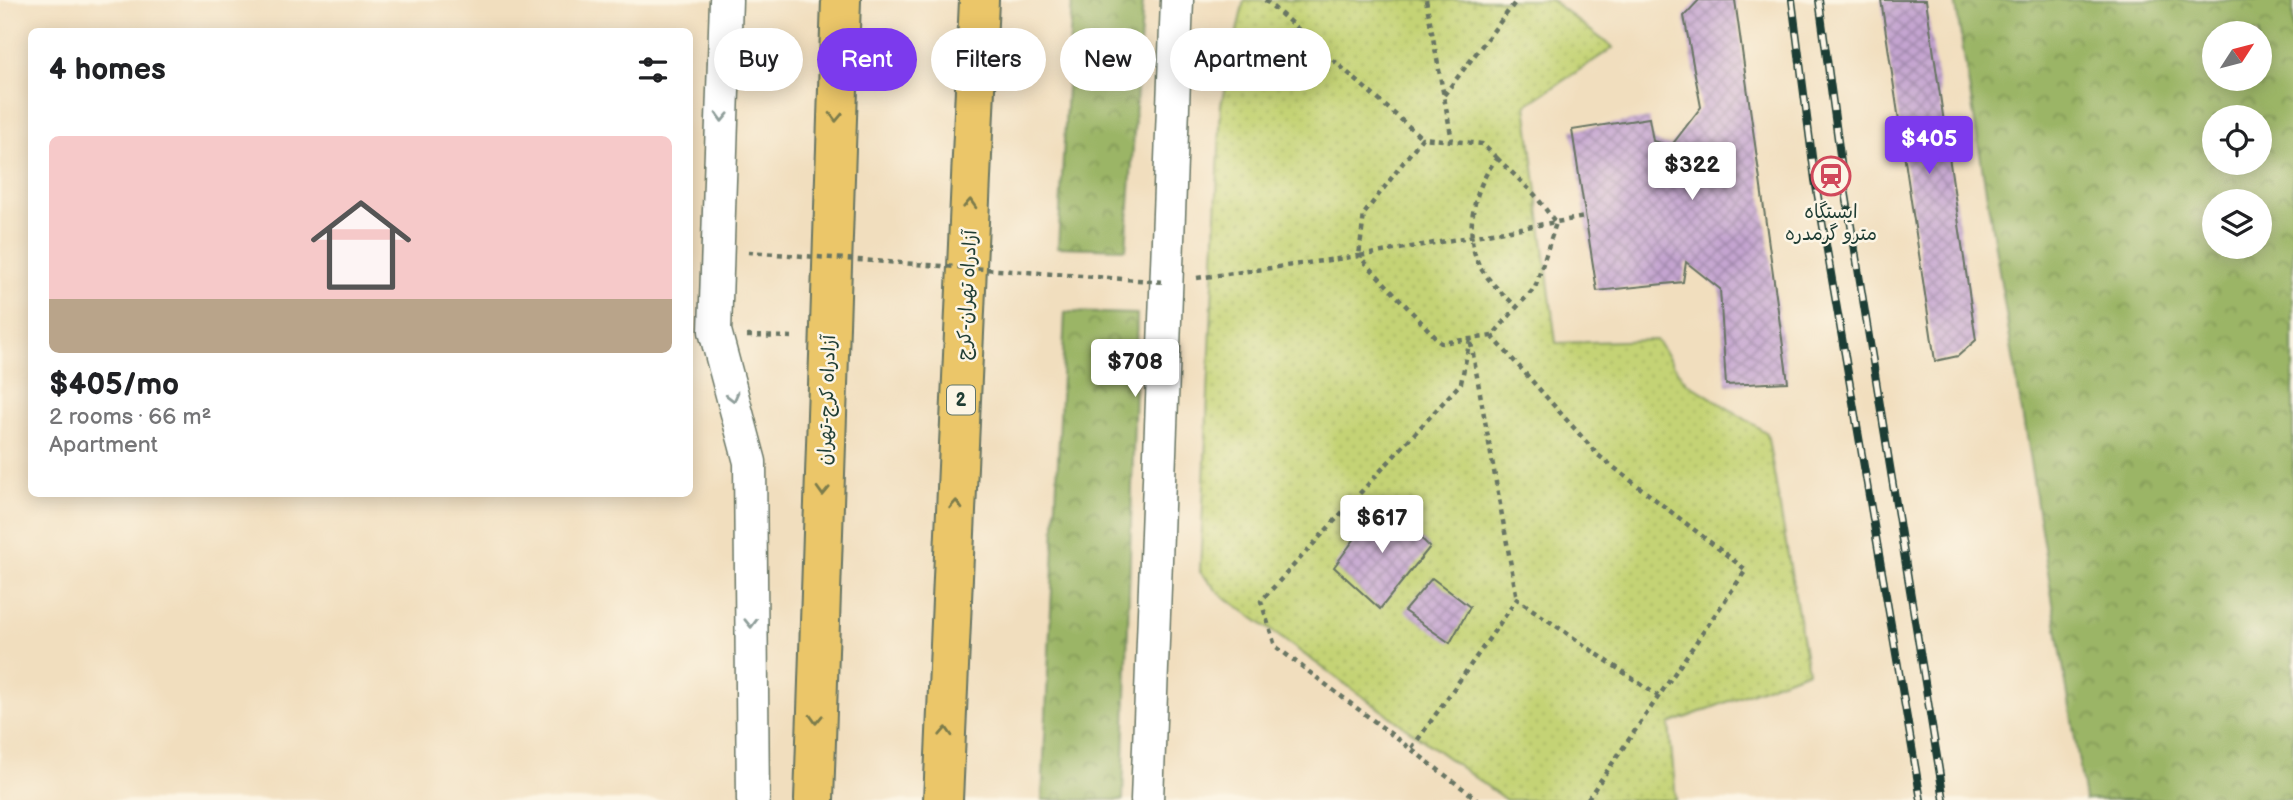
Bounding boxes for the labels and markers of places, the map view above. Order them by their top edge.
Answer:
pin: $405 [1888,116,1970,176]
pin: $322 [1651,142,1733,202]
station icon: ایستگاه مترو گرمدره [1810,155,1852,197]
place label: ایستگاه مترو گرمدره [1785,201,1877,246]
pin: $708 [1094,340,1176,399]
pin: $617 [1341,496,1423,555]

